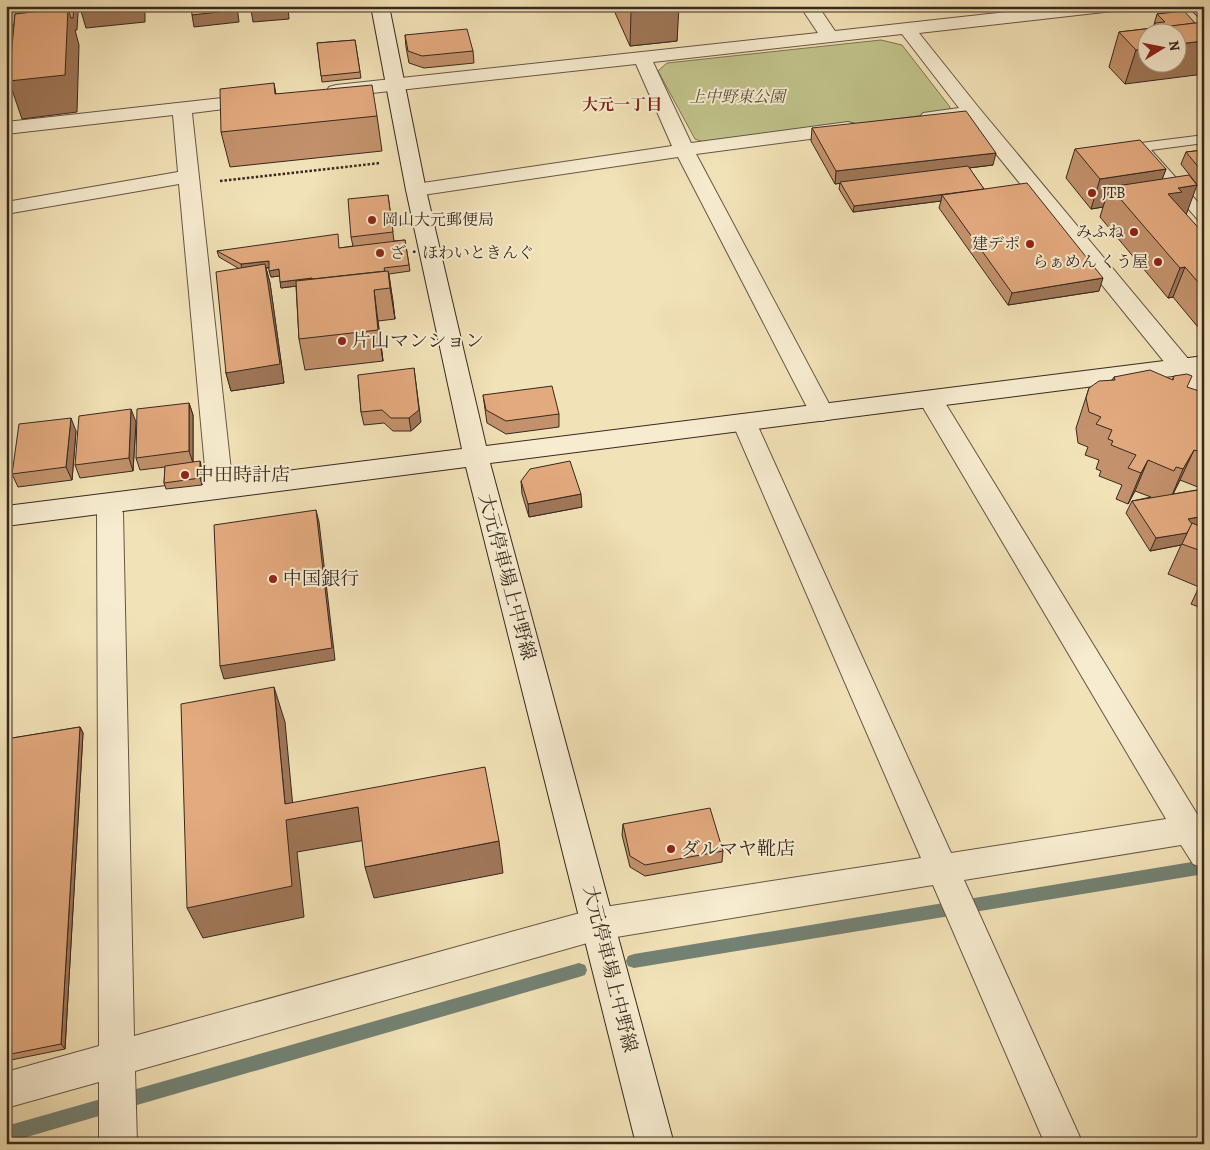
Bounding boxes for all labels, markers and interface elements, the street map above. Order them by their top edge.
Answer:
north arrow [1138,22,1188,72]
text: N [1164,39,1185,53]
park label: 上中野東公園 [689,86,788,108]
district label: 大元一丁目 [582,94,662,116]
place label: JTB [1102,182,1126,204]
marker: JTB [1086,187,1098,199]
place label: 岡山大元郵便局 [382,209,494,231]
marker: 岡山大元郵便局 [366,214,378,226]
place label: みふね [1076,221,1124,243]
marker: みふね [1128,226,1140,238]
place label: 建デポ [972,233,1020,255]
marker: 建デポ [1024,238,1036,250]
place label: ざ・ほわいときんぐ [390,242,534,264]
marker: ざ・ほわいときんぐ [374,247,386,259]
place label: らぁめん くう屋 [1033,251,1148,273]
marker: らぁめん くう屋 [1152,256,1164,268]
place label: 片山マンション [352,328,484,354]
marker: 片山マンション [336,335,348,347]
place label: 中田時計店 [195,462,290,488]
marker: 中田時計店 [179,469,191,481]
street label: 大元停車場上中野線 [472,491,542,663]
place label: 中国銀行 [283,566,359,592]
marker: 中国銀行 [267,573,279,585]
place label: ダルマヤ靴店 [681,836,795,862]
marker: ダルマヤ靴店 [665,843,677,855]
street label: 大元停車場上中野線 [577,883,643,1055]

